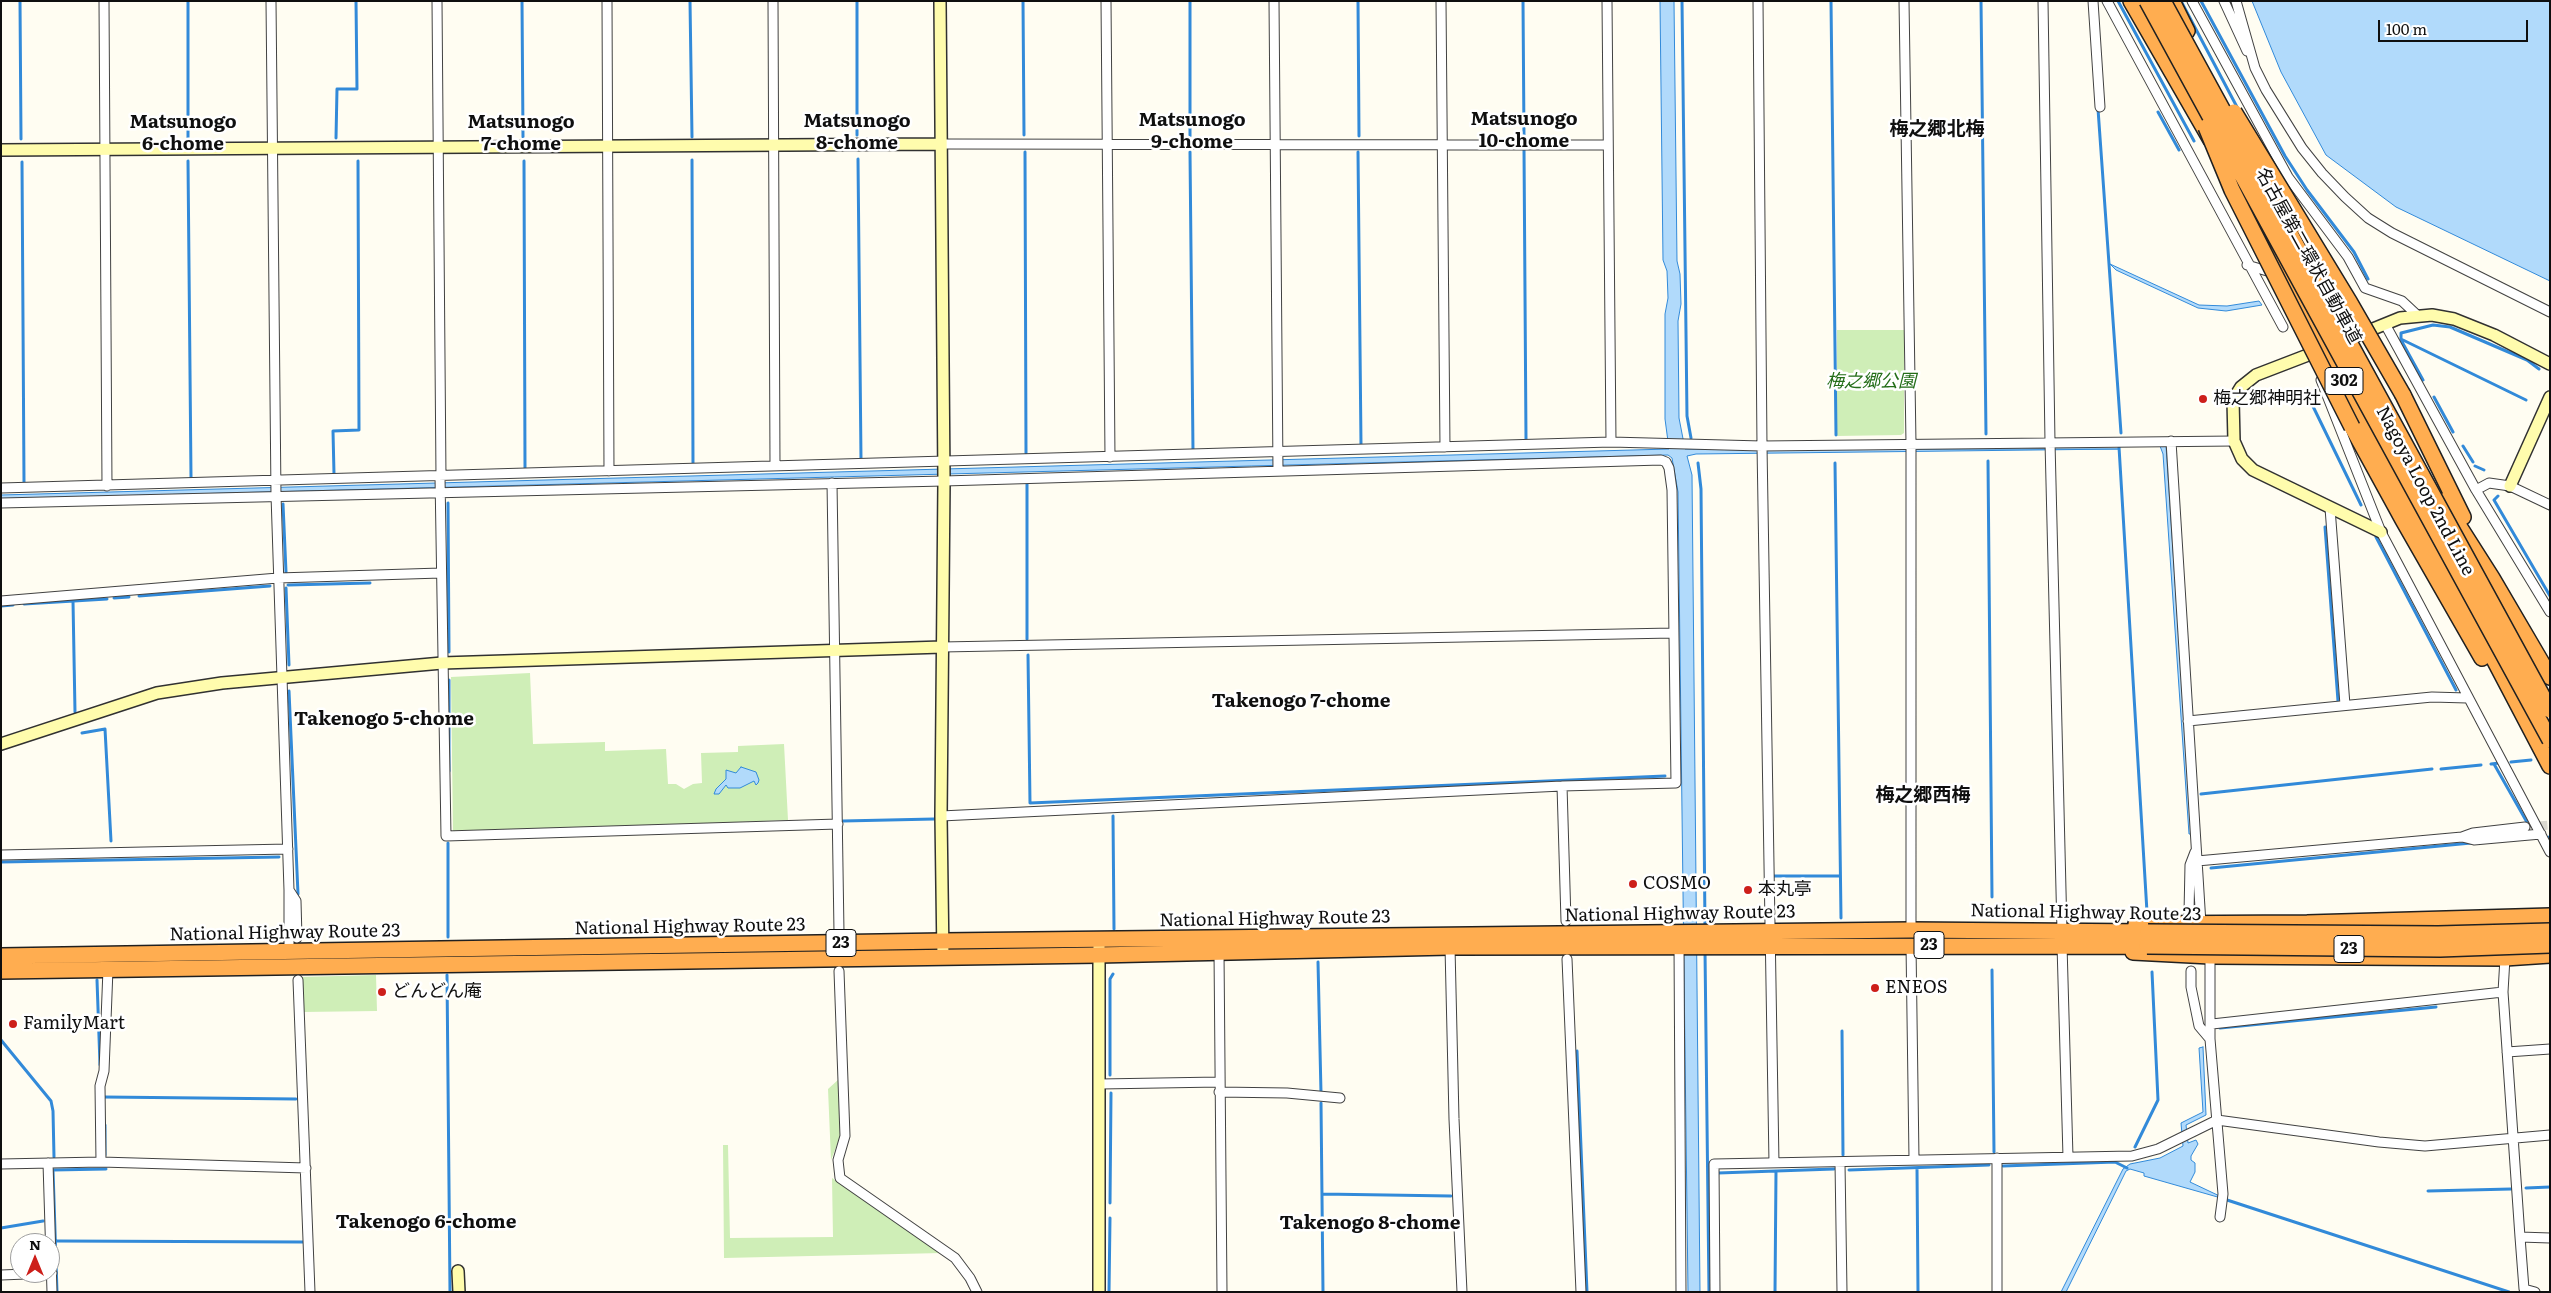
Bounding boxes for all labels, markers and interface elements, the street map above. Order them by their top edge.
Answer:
scale bar [2381,10,2531,42]
text: 100 m [2386,17,2427,40]
district label: Matsunogo 10-chome [1470,108,1578,152]
district label: Matsunogo 9-chome [1138,109,1246,153]
district label: Matsunogo 8-chome [803,110,911,154]
district label: Matsunogo 6-chome [129,111,237,155]
district label: Matsunogo 7-chome [467,111,575,155]
district label: 梅之郷北梅 [1890,118,1984,140]
street label: 名古屋第二環状自動車道 [2251,164,2365,348]
road number: 302 [2325,368,2363,394]
park label: 梅之郷公園 [1826,371,1916,393]
place label: 梅之郷神明社 [2213,388,2321,410]
marker: 梅之郷神明社 [2197,393,2209,405]
street label: Nagoya Loop 2nd Line [2371,403,2479,579]
district label: Takenogo 7-chome [1212,690,1390,712]
district label: Takenogo 5-chome [294,708,474,730]
district label: 梅之郷西梅 [1876,784,1970,806]
place label: COSMO [1643,873,1711,895]
marker: COSMO [1627,878,1639,890]
place label: 本丸亭 [1758,879,1812,901]
marker: 本丸亭 [1742,884,1754,896]
street label: National Highway Route 23 [1970,900,2202,926]
street label: National Highway Route 23 [1564,901,1796,927]
street label: National Highway Route 23 [1159,906,1391,932]
street label: National Highway Route 23 [574,914,806,940]
street label: National Highway Route 23 [169,920,401,946]
road number: 23 [826,930,856,956]
road number: 23 [1914,932,1944,958]
road number: 23 [2334,936,2364,962]
place label: ENEOS [1885,977,1947,999]
place label: どんどん庵 [392,981,482,1003]
marker: ENEOS [1869,982,1881,994]
marker: どんどん庵 [376,986,388,998]
place label: FamilyMart [23,1013,125,1035]
marker: FamilyMart [7,1018,19,1030]
district label: Takenogo 6-chome [336,1211,516,1233]
district label: Takenogo 8-chome [1279,1212,1461,1234]
north arrow [10,1233,60,1283]
text: N [29,1234,41,1254]

